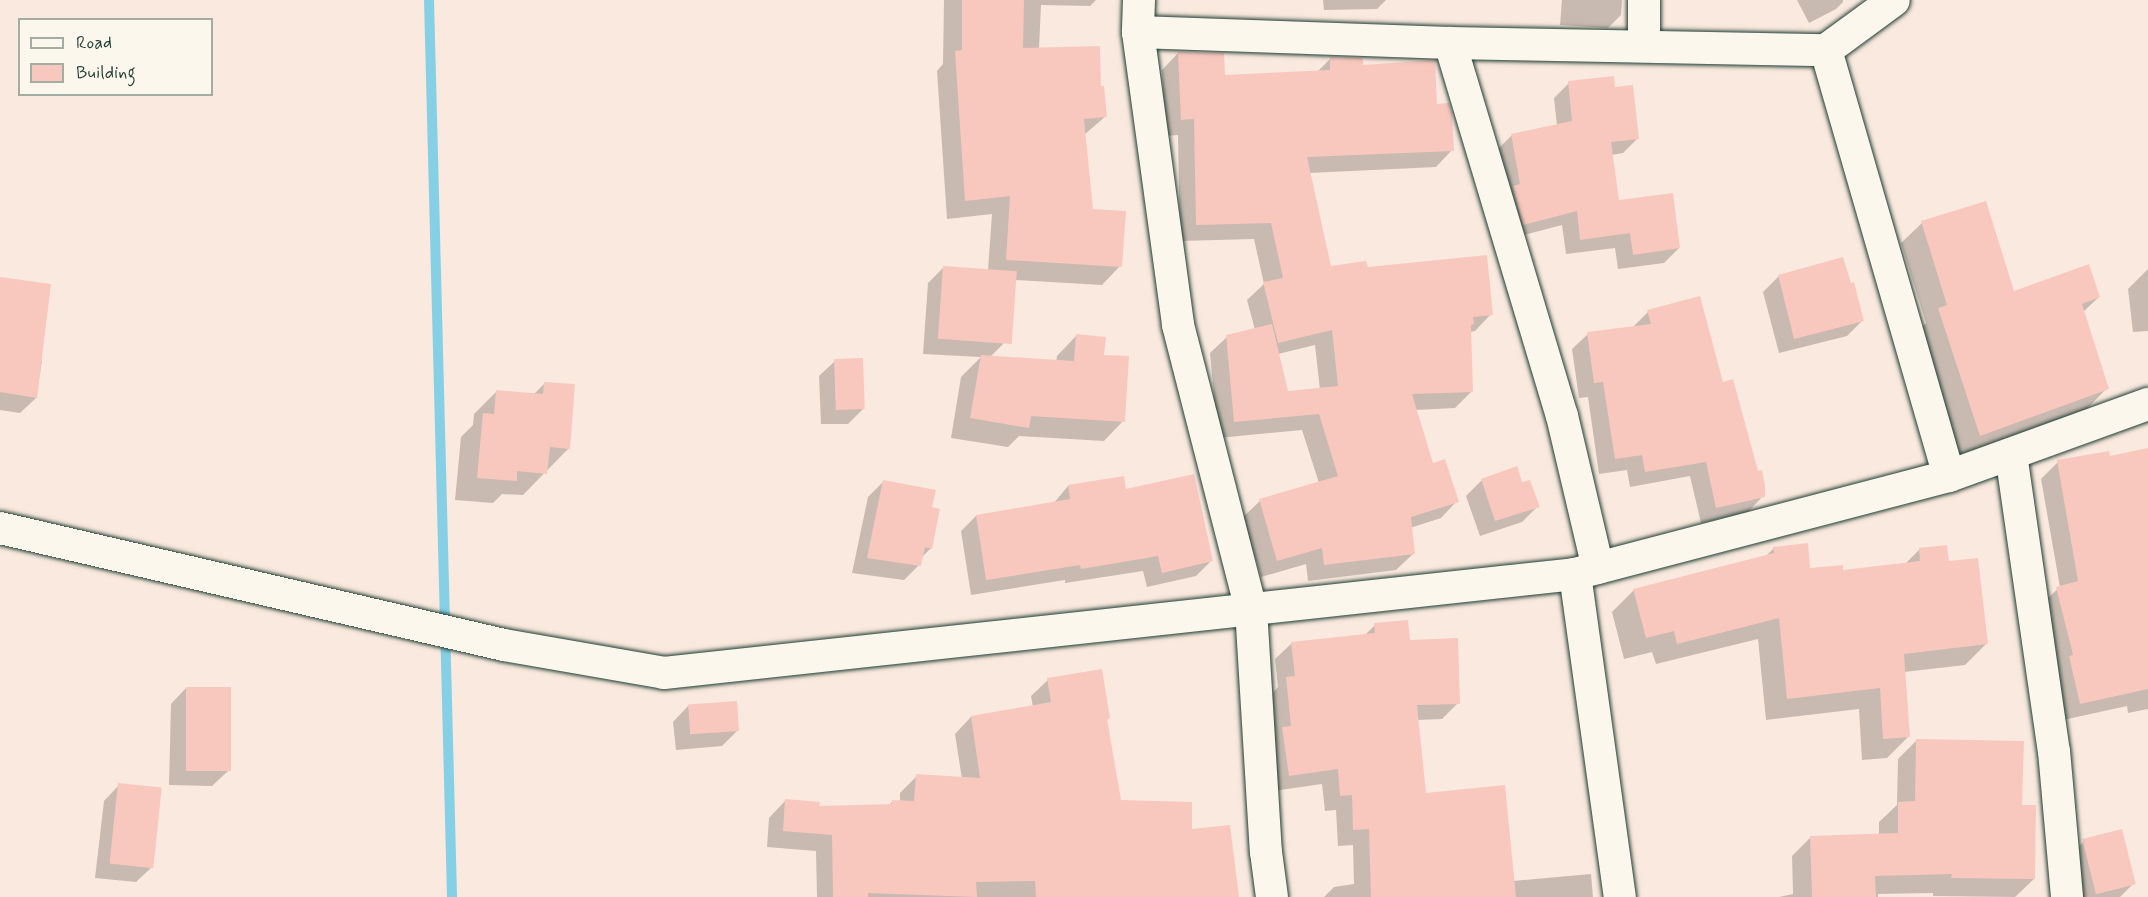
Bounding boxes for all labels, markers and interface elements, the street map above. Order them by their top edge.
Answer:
legend [18,18,213,96]
text: Road [76,31,112,55]
text: Building [76,61,136,85]

